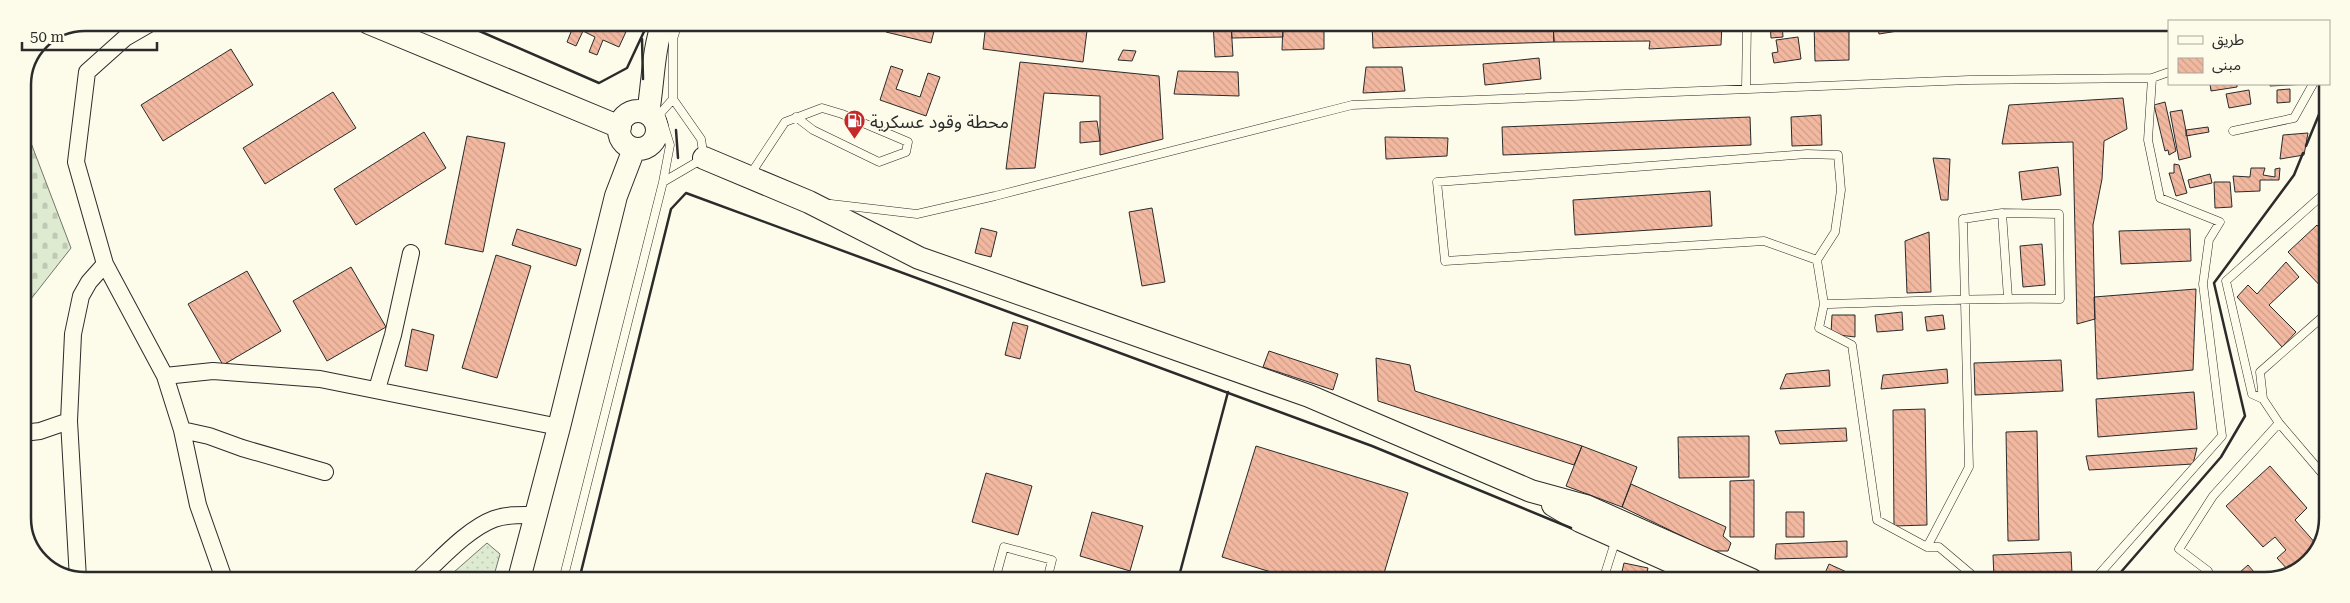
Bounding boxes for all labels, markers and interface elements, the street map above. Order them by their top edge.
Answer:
scale bar [22,20,158,52]
legend [2168,20,2330,85]
text: 50 m [30,28,65,46]
text: طريق [2212,31,2244,50]
text: مبنى [2212,56,2241,74]
fuel station icon: محطة وقود عسكرية [842,109,866,140]
place label: محطة وقود عسكرية [870,111,1009,133]

